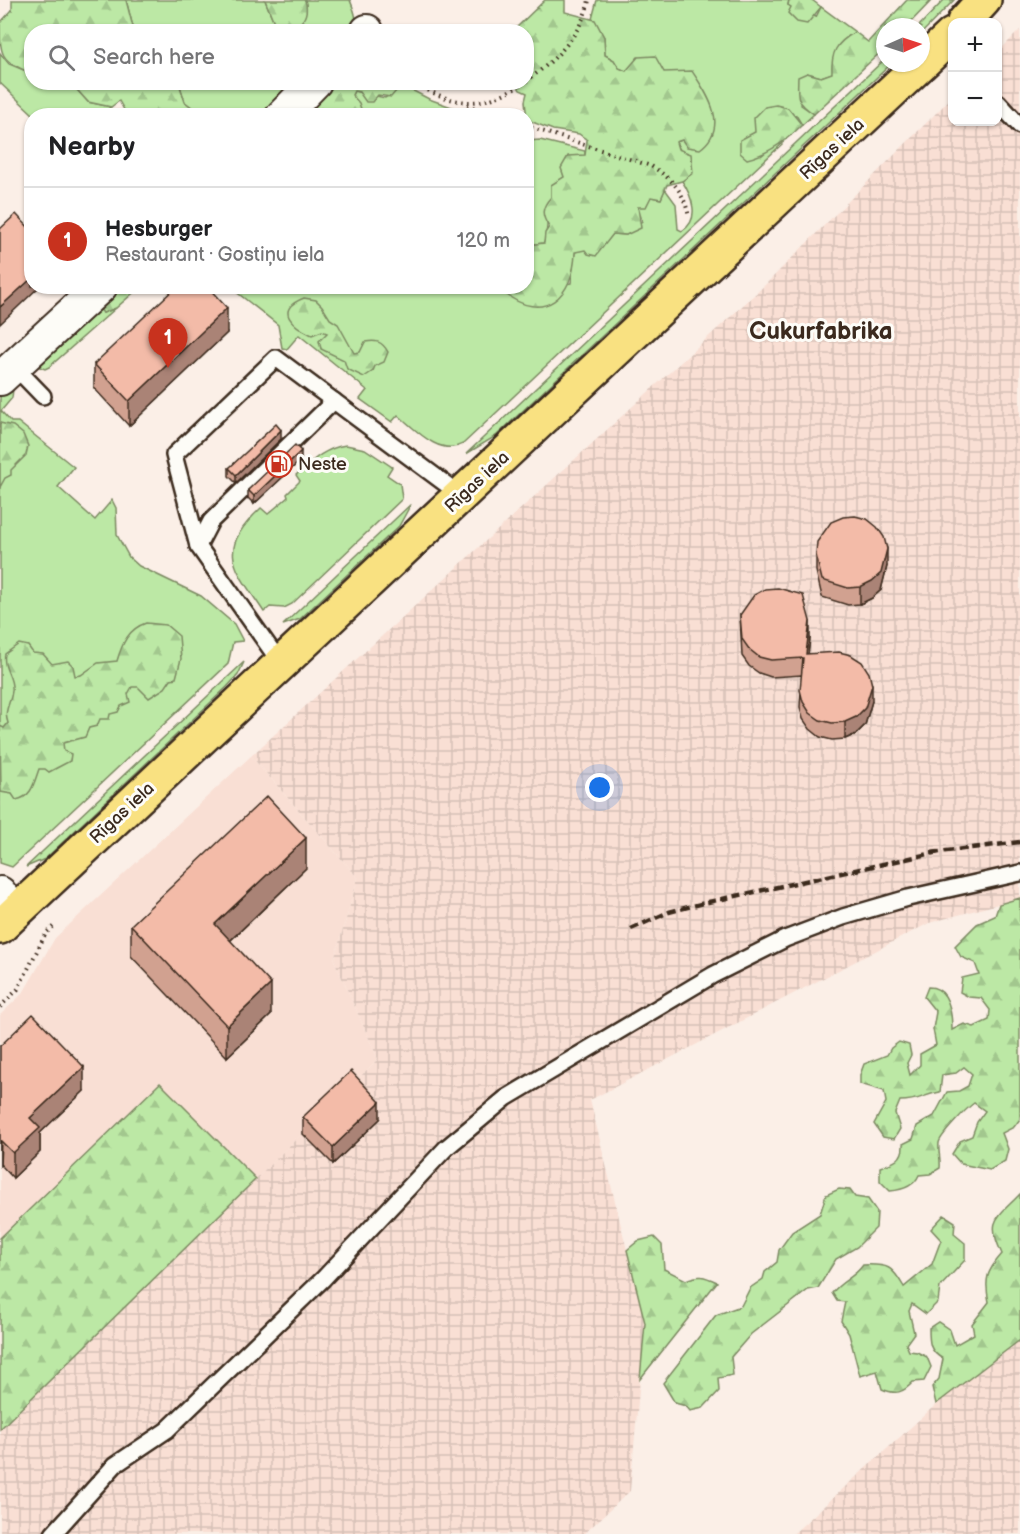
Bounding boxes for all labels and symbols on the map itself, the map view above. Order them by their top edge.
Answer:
north arrow [876,18,930,72]
street label: Rīgas iela [795,114,869,184]
district label: Cukurfabrika [749,317,893,346]
pin: 1 [148,318,188,368]
street label: Rīgas iela [440,447,514,517]
fuel station icon: Neste [264,449,294,479]
place label: Neste [298,454,347,475]
your location [585,773,614,802]
street label: Rīgas iela [85,778,159,848]

